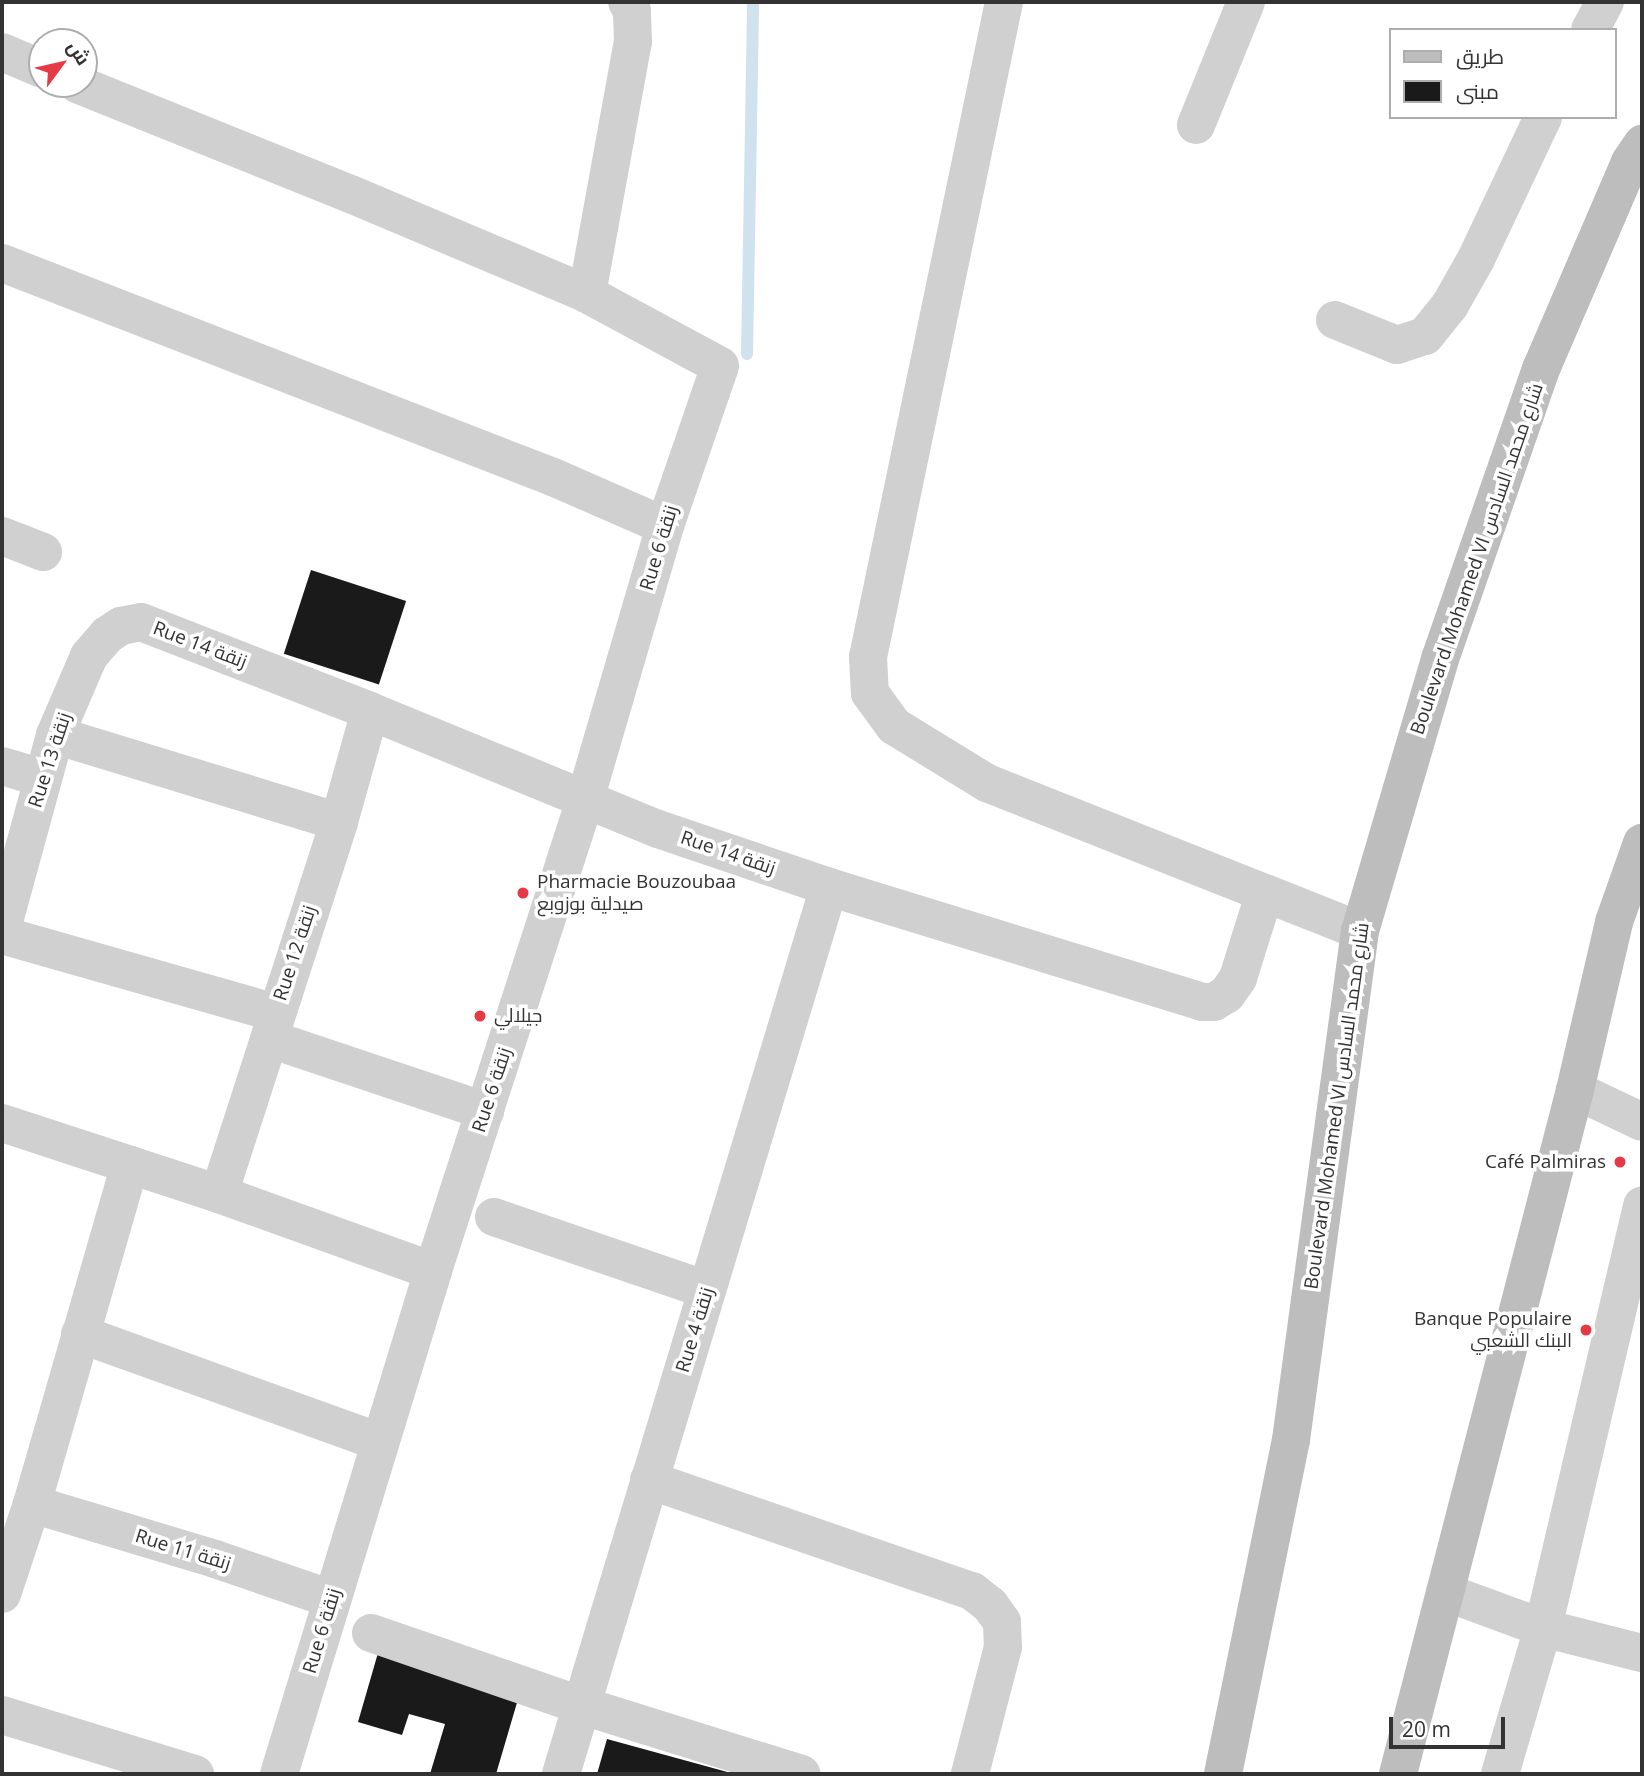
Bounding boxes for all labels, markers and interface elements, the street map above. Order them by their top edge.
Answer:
north arrow [28,28,98,98]
legend [1388,28,1616,119]
text: ش [61,35,96,70]
text: طريق [1456,42,1504,70]
text: مبنى [1456,77,1499,105]
street label: Boulevard Mohamed VI شارع محمد السادس [1406,380,1548,738]
street label: Rue 6 زنقة [635,503,683,593]
street label: Rue 14 زنقة [150,617,250,673]
street label: Rue 13 زنقة [24,709,76,811]
street label: Rue 14 زنقة [678,826,778,880]
place label: Pharmacie Bouzoubaa صيدلية بوزوبع [537,871,736,915]
marker: Pharmacie Bouzoubaa صيدلية بوزوبع [515,885,531,901]
street label: Rue 12 زنقة [269,902,321,1004]
street label: Boulevard Mohamed VI شارع محمد السادس [1300,921,1374,1291]
place label: جيلالي [494,1005,542,1027]
marker: جيلالي [472,1008,488,1024]
street label: Rue 6 زنقة [468,1045,516,1135]
place label: Café Palmiras [1485,1151,1606,1173]
marker: Café Palmiras [1612,1154,1628,1170]
street label: Rue 4 زنقة [671,1285,719,1375]
place label: Banque Populaire البنك الشعبي [1414,1308,1572,1352]
marker: Banque Populaire البنك الشعبي [1578,1322,1594,1338]
street label: Rue 11 زنقة [132,1525,234,1575]
street label: Rue 6 زنقة [298,1586,346,1676]
scale bar [1392,1702,1508,1746]
text: 20 m [1402,1715,1451,1743]

